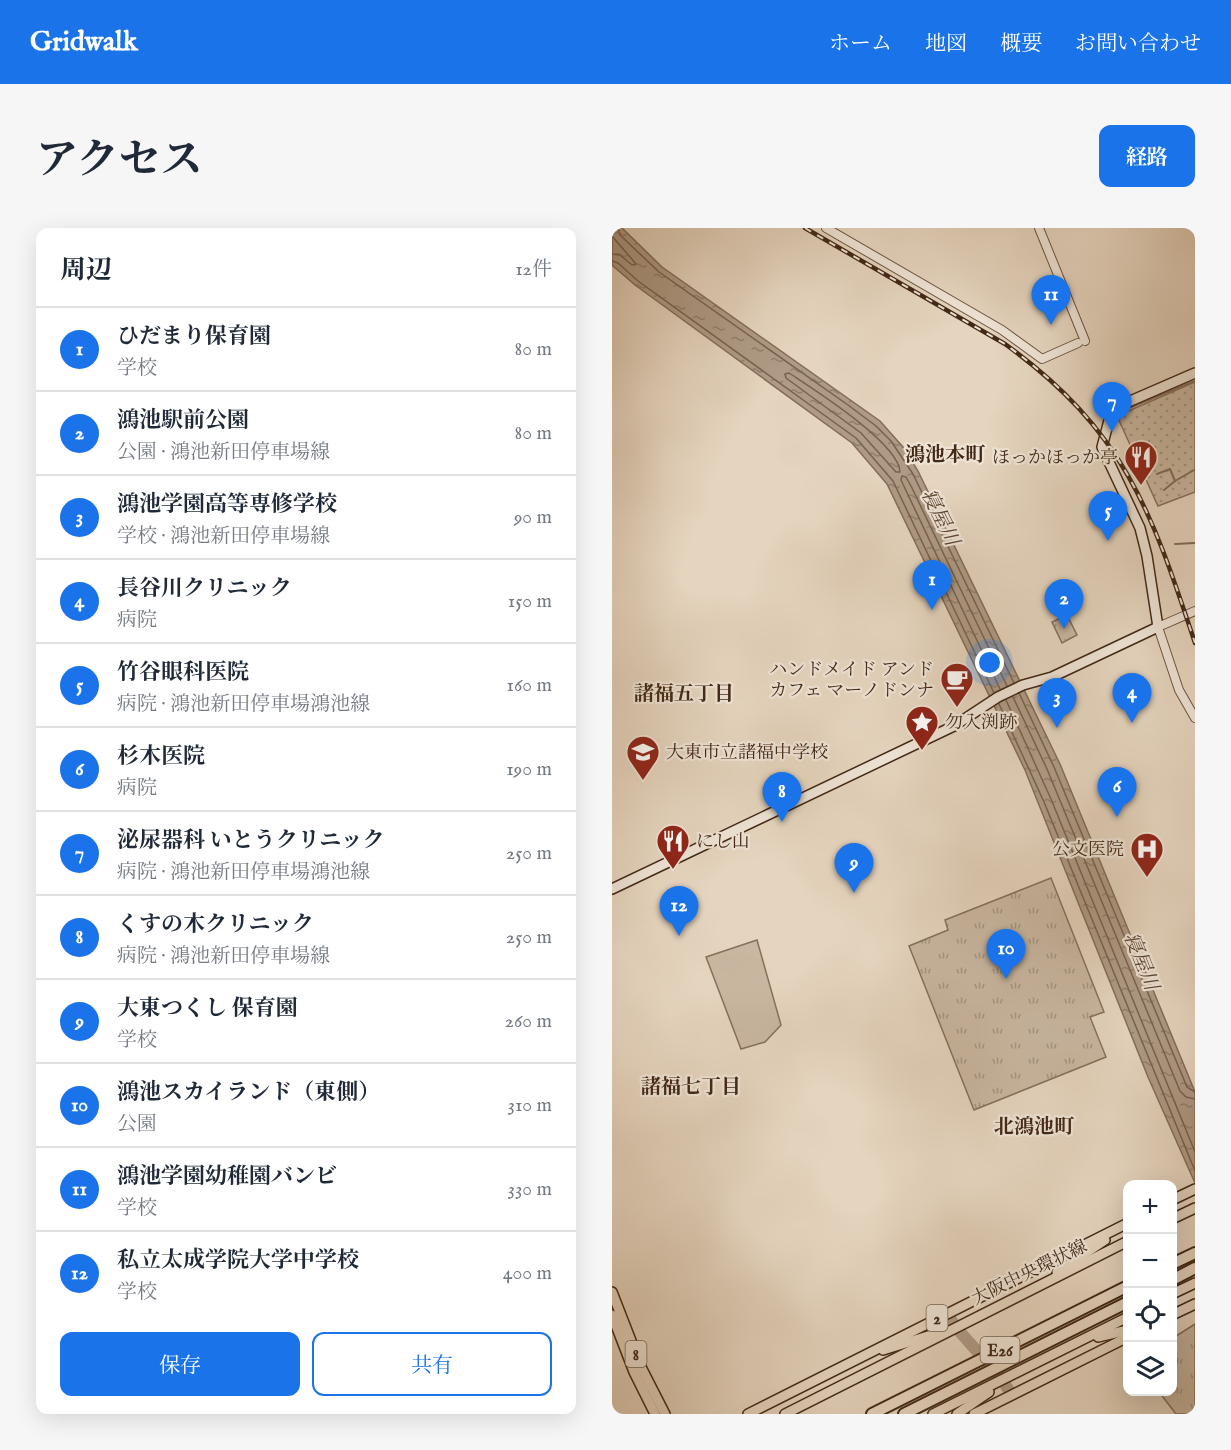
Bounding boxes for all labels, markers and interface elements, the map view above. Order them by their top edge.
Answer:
text: Gridwalk [30,25,138,60]
text: ホーム [829,31,892,58]
text: 地図 [925,31,967,58]
text: 概要 [1000,31,1042,58]
text: お問い合わせ [1075,31,1201,58]
button: 経路 [1099,125,1195,187]
text: アクセス [36,135,203,188]
text: 周辺 [60,254,112,287]
text: 12件 [515,257,552,282]
pin: 11 [1032,276,1070,325]
text: ひだまり保育園 [117,323,271,351]
text: 1 [76,337,83,362]
text: 80 m [515,337,552,362]
text: 学校 [117,356,157,381]
pin: 7 [1092,382,1132,432]
text: 鴻池駅前公園 [117,407,249,435]
text: 2 [75,421,84,446]
text: 80 m [515,421,552,446]
restaurant icon: ほっかほっか亭 [1123,439,1159,486]
text: 公園 · 鴻池新田停車場線 [117,440,330,465]
district label: 鴻池本町 [905,443,986,468]
place label: ほっかほっか亭 [992,447,1118,470]
water label: 寝屋川 [915,485,965,552]
text: 鴻池学園高等専修学校 [117,491,337,519]
pin: 5 [1088,492,1128,541]
text: 3 [76,505,83,530]
text: 90 m [514,505,552,530]
text: 学校 · 鴻池新田停車場線 [117,524,330,549]
pin: 1 [912,560,952,610]
text: 長谷川クリニック [117,575,292,603]
pin: 2 [1044,580,1084,629]
text: 4 [75,589,84,614]
text: 150 m [508,589,552,614]
text: 病院 [117,608,157,633]
your location [975,648,1004,677]
text: 竹谷眼科医院 [117,659,249,687]
place label: ハンドメイド アンド カフェ マーノドンナ [769,659,934,703]
cafe icon: ハンドメイド アンド カフェ マーノドンナ [939,661,975,708]
text: 5 [76,673,83,698]
text: 160 m [506,673,552,698]
pin: 4 [1112,674,1152,723]
pin: 3 [1038,678,1076,728]
district label: 諸福五丁目 [634,682,734,707]
text: 病院 · 鴻池新田停車場鴻池線 [117,692,370,717]
place icon: 勿入渕跡 [904,704,940,751]
place label: 勿入渕跡 [945,712,1017,735]
school or university icon: 大東市立諸福中学校 [625,734,661,781]
place label: 大東市立諸福中学校 [666,742,828,765]
text: 杉木医院 [117,743,205,771]
text: 6 [75,757,84,782]
text: 190 m [506,757,552,782]
pin: 6 [1098,768,1136,817]
pin: 8 [762,772,802,822]
text: 病院 [117,776,157,801]
restaurant icon: にし山 [655,823,691,870]
text: 泌尿器科 いとうクリニック [117,827,384,855]
place label: にし山 [696,831,750,854]
hospital icon: 公文医院 [1129,831,1165,878]
place label: 公文医院 [1052,839,1124,862]
text: 7 [75,841,84,866]
text: 250 m [506,841,552,866]
pin: 9 [834,844,874,893]
text: 病院 · 鴻池新田停車場鴻池線 [117,860,370,885]
pin: 12 [660,886,698,936]
text: くすの木クリニック [117,911,314,939]
text: 8 [76,925,83,950]
text: 250 m [506,925,552,950]
water label: 寝屋川 [1118,929,1164,996]
pin: 10 [986,930,1026,979]
text: 病院 · 鴻池新田停車場線 [117,944,330,969]
text: 大東つくし 保育園 [117,995,298,1023]
text: 9 [75,1009,84,1034]
text: 260 m [505,1009,552,1034]
text: 学校 [117,1028,157,1053]
district label: 諸福七丁目 [641,1075,741,1100]
text: 鴻池スカイランド（東側） [117,1079,380,1107]
text: 10 [71,1093,88,1118]
text: 310 m [508,1093,552,1118]
text: 公園 [117,1112,157,1137]
district label: 北鴻池町 [994,1115,1075,1140]
text: 鴻池学園幼稚園バンビ [117,1163,337,1191]
text: 11 [72,1177,87,1202]
text: 330 m [507,1177,552,1202]
map controls [1123,1180,1177,1396]
button: + [1123,1180,1177,1234]
text: 学校 [117,1196,157,1221]
button: − [1123,1234,1177,1288]
street label: 大阪中央環状線 [968,1235,1091,1311]
text: 私立太成学院大学中学校 [117,1247,359,1275]
text: 12 [71,1261,88,1286]
text: 400 m [503,1261,552,1286]
text: 学校 [117,1280,157,1305]
button: locate [1123,1288,1177,1342]
road number: 2 [926,1305,948,1331]
button: 保存 [60,1332,300,1396]
button: 共有 [312,1332,552,1396]
road number: E26 [980,1337,1020,1363]
road number: 8 [626,1341,646,1367]
button: layers [1123,1342,1177,1396]

